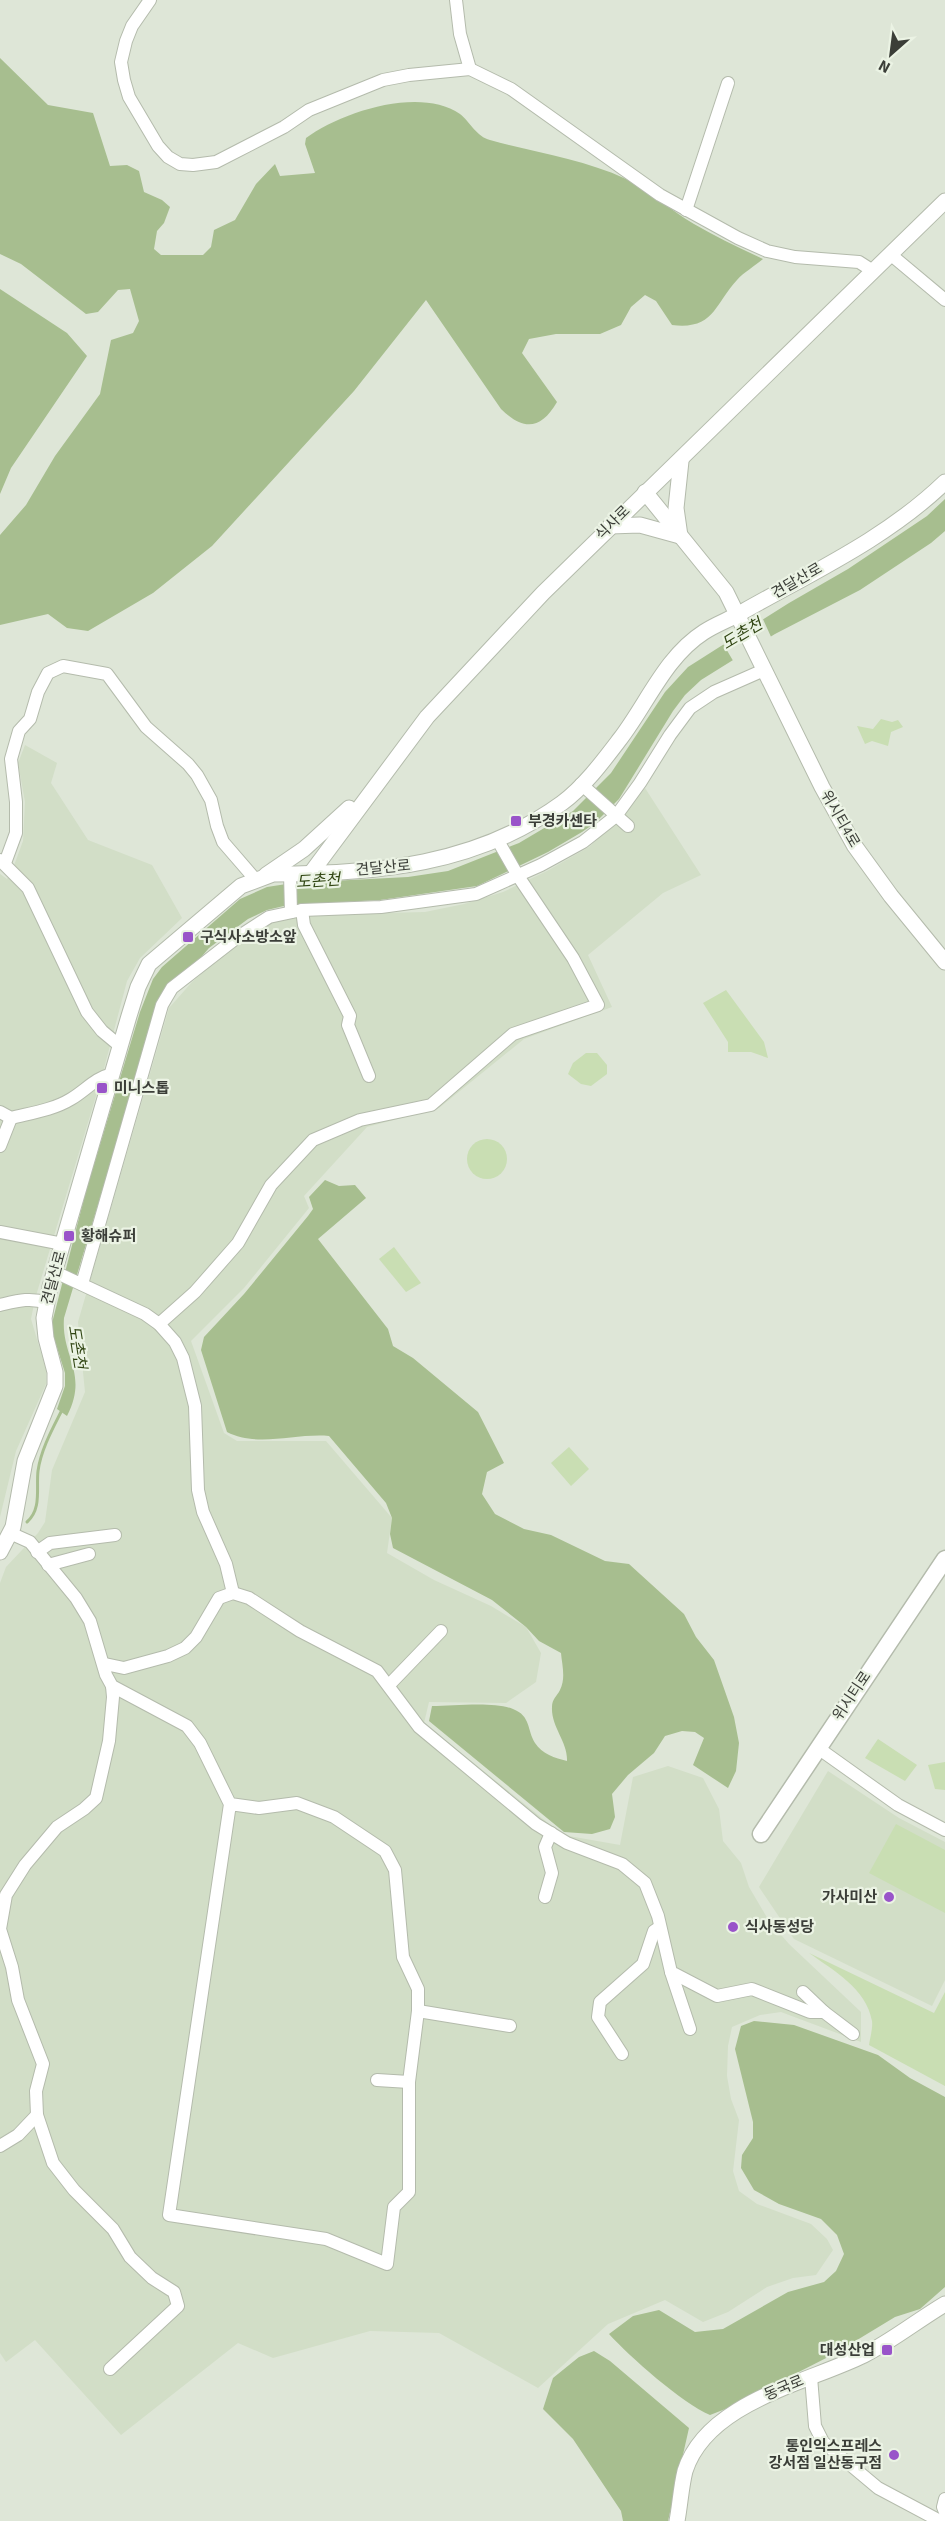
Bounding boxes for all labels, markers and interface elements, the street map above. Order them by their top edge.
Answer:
north arrow [861,24,921,84]
text: N [875,54,894,79]
street label: 식사로 [591,501,635,545]
street label: 견달산로 [768,558,826,604]
water label: 도촌천 [717,612,769,655]
street label: 위시티4로 [815,787,865,851]
place label: 부경카센타 [528,811,597,832]
marker: 부경카센타 [509,814,523,828]
street label: 견달산로 [355,855,411,881]
water label: 도촌천 [295,868,343,894]
place label: 구식사소방소앞 [200,927,297,948]
marker: 구식사소방소앞 [181,930,195,944]
place label: 미니스톱 [114,1078,169,1099]
marker: 미니스톱 [95,1081,109,1095]
place label: 황해슈퍼 [81,1226,136,1247]
marker: 황해슈퍼 [62,1229,76,1243]
street label: 견달산로 [37,1249,71,1307]
water label: 도촌천 [63,1323,92,1373]
street label: 위시티로 [828,1667,876,1725]
place label: 가사미산 [822,1887,877,1908]
marker: 가사미산 [882,1890,896,1904]
place label: 식사동성당 [745,1917,814,1938]
marker: 식사동성당 [726,1920,740,1934]
place label: 대성산업 [820,2340,875,2361]
marker: 대성산업 [880,2343,894,2357]
street label: 동국로 [761,2370,807,2406]
place label: 통인익스프레스 강서점 일산동구점 [769,2436,882,2474]
marker: 통인익스프레스 강서점 일산동구점 [887,2448,901,2462]

